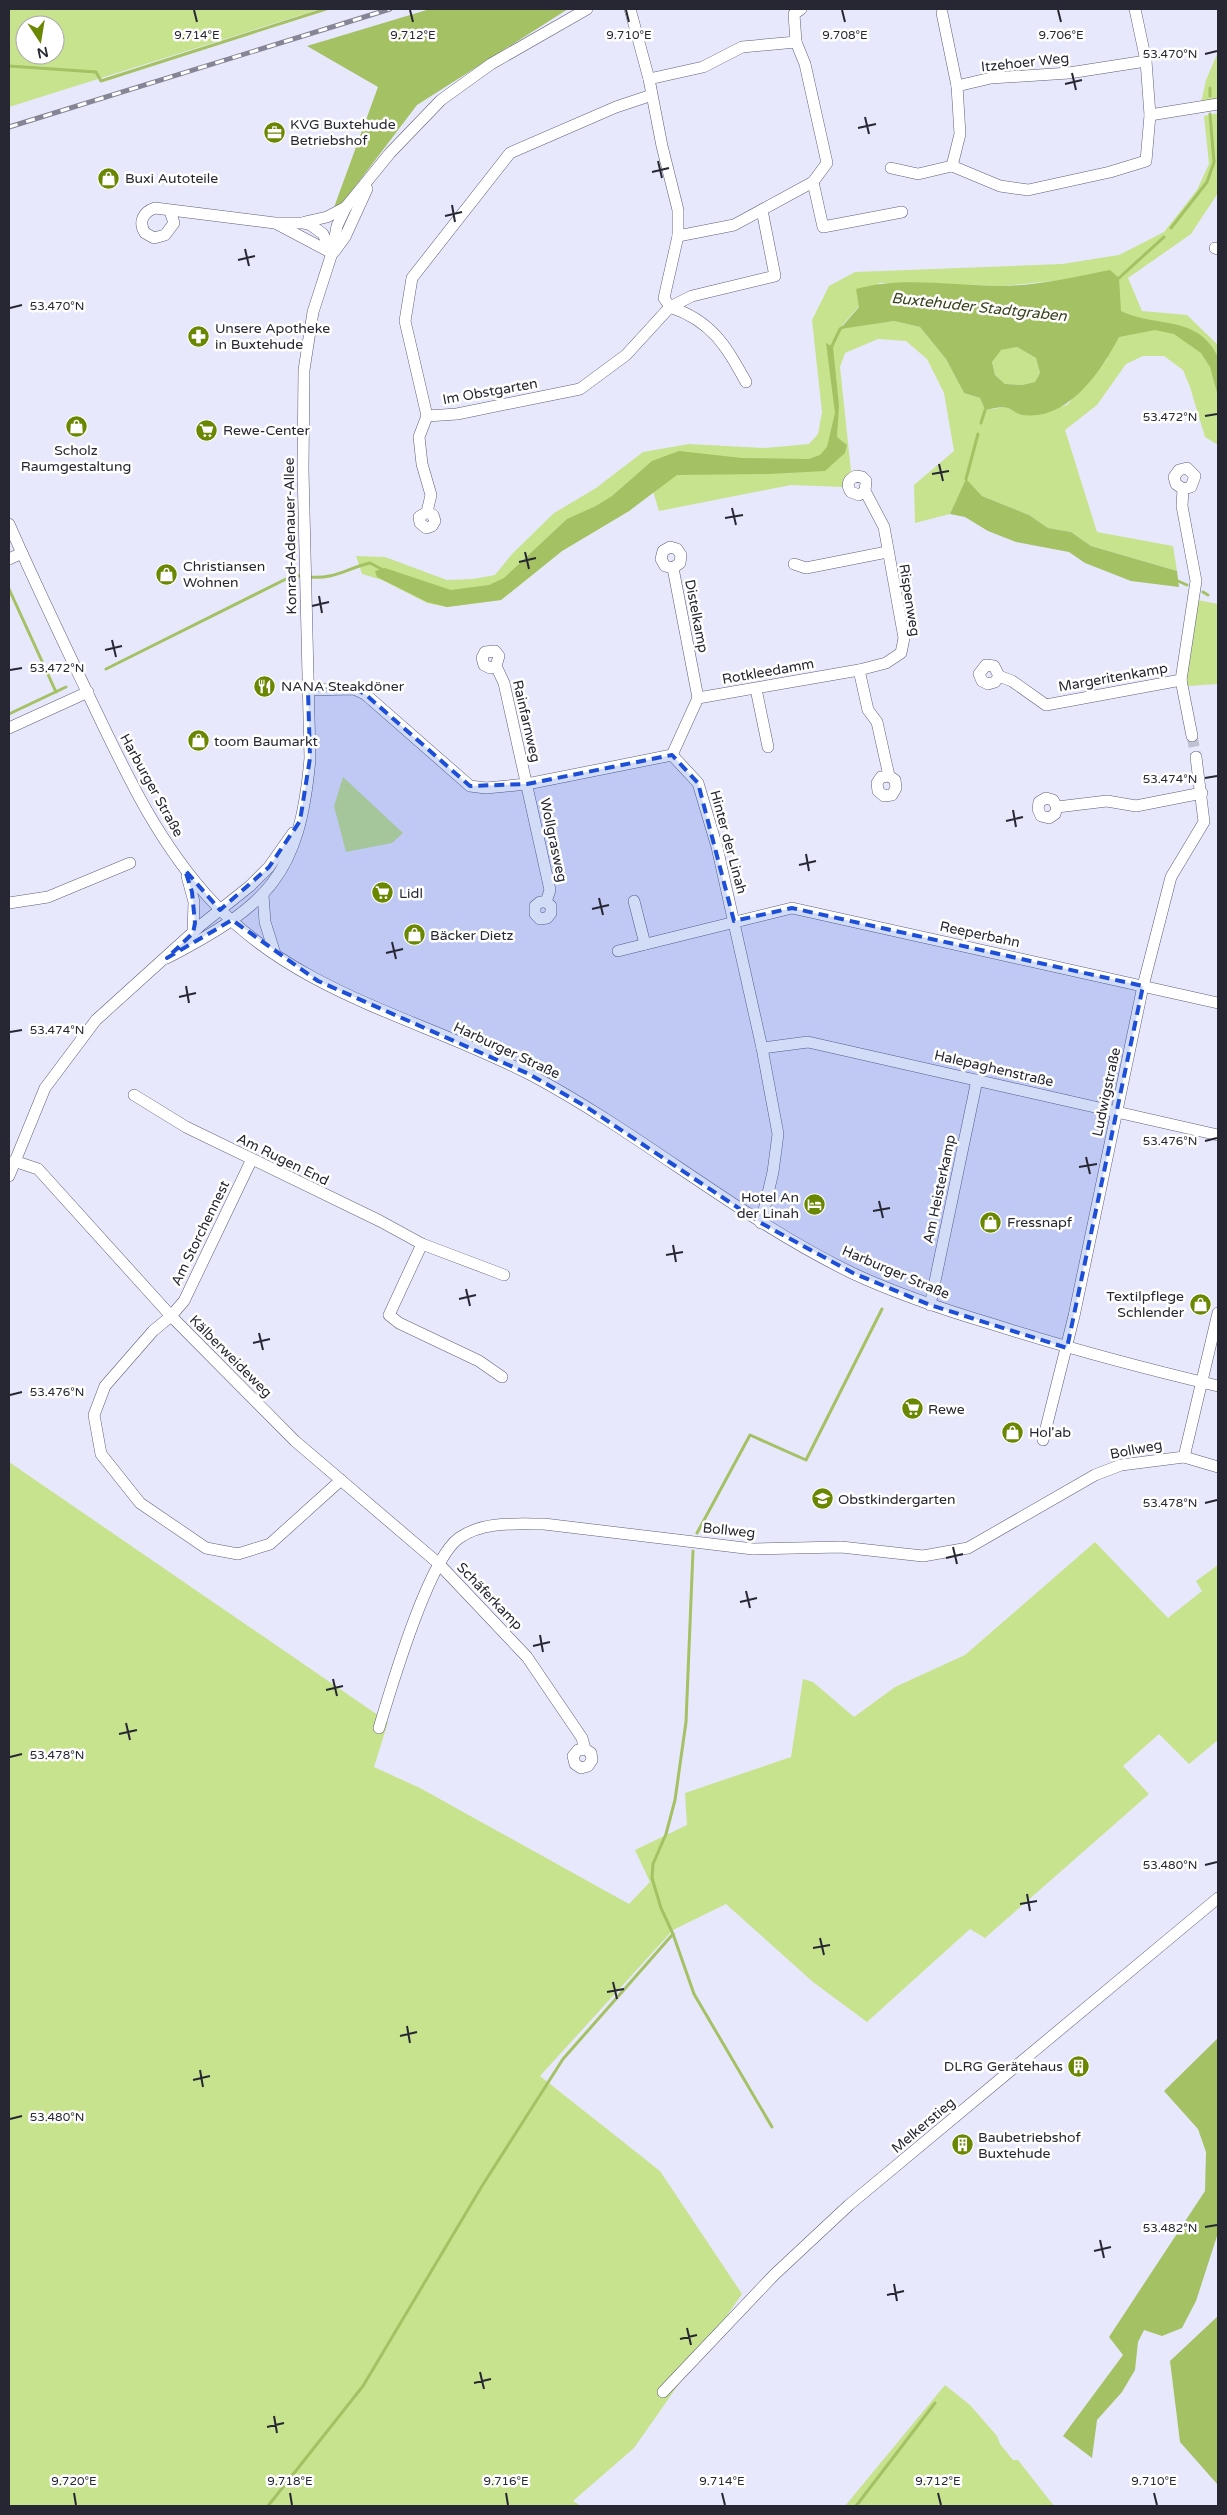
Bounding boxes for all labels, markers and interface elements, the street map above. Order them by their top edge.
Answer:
north arrow [15,15,65,65]
text: 9.714°E [174,28,220,42]
text: 9.712°E [390,28,436,42]
text: 9.710°E [606,28,652,42]
text: 9.708°E [822,28,868,42]
text: 9.706°E [1038,28,1084,42]
text: N [35,43,50,62]
text: 53.470°N [1143,47,1197,61]
street label: Itzehoer Weg [980,49,1070,76]
place label: KVG Buxtehude Betriebshof [290,116,396,149]
office icon: KVG Buxtehude Betriebshof [262,120,286,144]
shop icon: Buxi Autoteile [97,166,121,190]
place label: Buxi Autoteile [125,170,218,187]
water label: Buxtehuder Stadtgraben [890,289,1068,325]
text: 53.470°N [30,299,84,313]
place label: Unsere Apotheke in Buxtehude [215,320,330,353]
pharmacy icon: Unsere Apotheke in Buxtehude [187,324,211,348]
street label: Im Obstgarten [441,375,539,408]
text: 53.472°N [1143,410,1197,424]
shop icon: Scholz Raumgestaltung [64,415,88,439]
supermarket icon: Rewe-Center [195,418,219,442]
place label: Rewe-Center [223,422,310,439]
place label: Scholz Raumgestaltung [21,442,131,475]
street label: Konrad-Adenauer-Allee [281,457,300,615]
place label: Christiansen Wohnen [183,558,265,591]
shop icon: Christiansen Wohnen [155,562,179,586]
street label: Rispenweg [895,563,924,638]
street label: Distelkamp [681,578,712,654]
street label: Rotkleedamm [721,655,815,688]
street label: Margeritenkamp [1057,659,1169,695]
text: 53.472°N [30,661,84,675]
restaurant icon: NANA Steakdöner [253,674,277,698]
place label: NANA Steakdöner [281,678,405,695]
street label: Rainfarnweg [509,678,544,764]
shop icon: toom Baumarkt [186,729,210,753]
street label: Harburger Straße [116,731,187,840]
place label: toom Baumarkt [214,733,319,750]
text: 53.474°N [1143,772,1197,786]
street label: Hinter der Linah [707,788,751,896]
street label: Wollgrasweg [536,797,571,884]
supermarket icon: Lidl [371,881,395,905]
place label: Lidl [399,885,423,902]
street label: Reeperbahn [938,918,1022,951]
shop icon: Bäcker Dietz [402,923,426,947]
place label: Bäcker Dietz [430,927,514,944]
street label: Harburger Straße [451,1018,563,1083]
text: 53.474°N [30,1023,84,1037]
street label: Halepaghenstraße [933,1046,1055,1091]
street label: Ludwigstraße [1089,1046,1124,1138]
street label: Am Rugen End [234,1130,332,1189]
street label: Am Heisterkamp [920,1133,959,1245]
text: 53.476°N [1143,1134,1197,1148]
street label: Am Storchennest [168,1177,234,1289]
place label: Hotel An der Linah [737,1189,799,1222]
hotel icon: Hotel An der Linah [803,1193,827,1217]
shop icon: Fressnapf [979,1210,1003,1234]
place label: Fressnapf [1007,1214,1073,1231]
street label: Harburger Straße [839,1242,952,1303]
place label: Textilpflege Schlender [1106,1288,1185,1321]
shop icon: Textilpflege Schlender [1188,1292,1212,1316]
street label: Kälberweideweg [186,1312,275,1401]
text: 53.476°N [30,1385,84,1399]
supermarket icon: Rewe [900,1397,924,1421]
place label: Rewe [928,1401,965,1418]
shop icon: Hol'ab [1001,1420,1025,1444]
place label: Hol'ab [1029,1424,1071,1441]
street label: Bollweg [1109,1436,1164,1463]
school or university icon: Obstkindergarten [810,1487,834,1511]
place label: Obstkindergarten [838,1491,955,1508]
text: 53.478°N [1143,1496,1197,1510]
street label: Bollweg [702,1519,756,1542]
street label: Schäferkamp [453,1559,526,1634]
text: 53.478°N [30,1748,84,1762]
text: 53.480°N [1143,1858,1197,1872]
building icon: DLRG Gerätehaus [1067,2054,1091,2078]
place label: DLRG Gerätehaus [944,2058,1063,2075]
street label: Melkerstieg [888,2094,959,2157]
text: 53.480°N [30,2110,84,2124]
place label: Baubetriebshof Buxtehude [978,2129,1081,2162]
building icon: Baubetriebshof Buxtehude [950,2133,974,2157]
text: 53.482°N [1143,2221,1197,2235]
text: 9.720°E [51,2474,97,2488]
text: 9.718°E [267,2474,313,2488]
text: 9.716°E [483,2474,529,2488]
text: 9.714°E [699,2474,745,2488]
text: 9.712°E [915,2474,961,2488]
text: 9.710°E [1131,2474,1177,2488]

